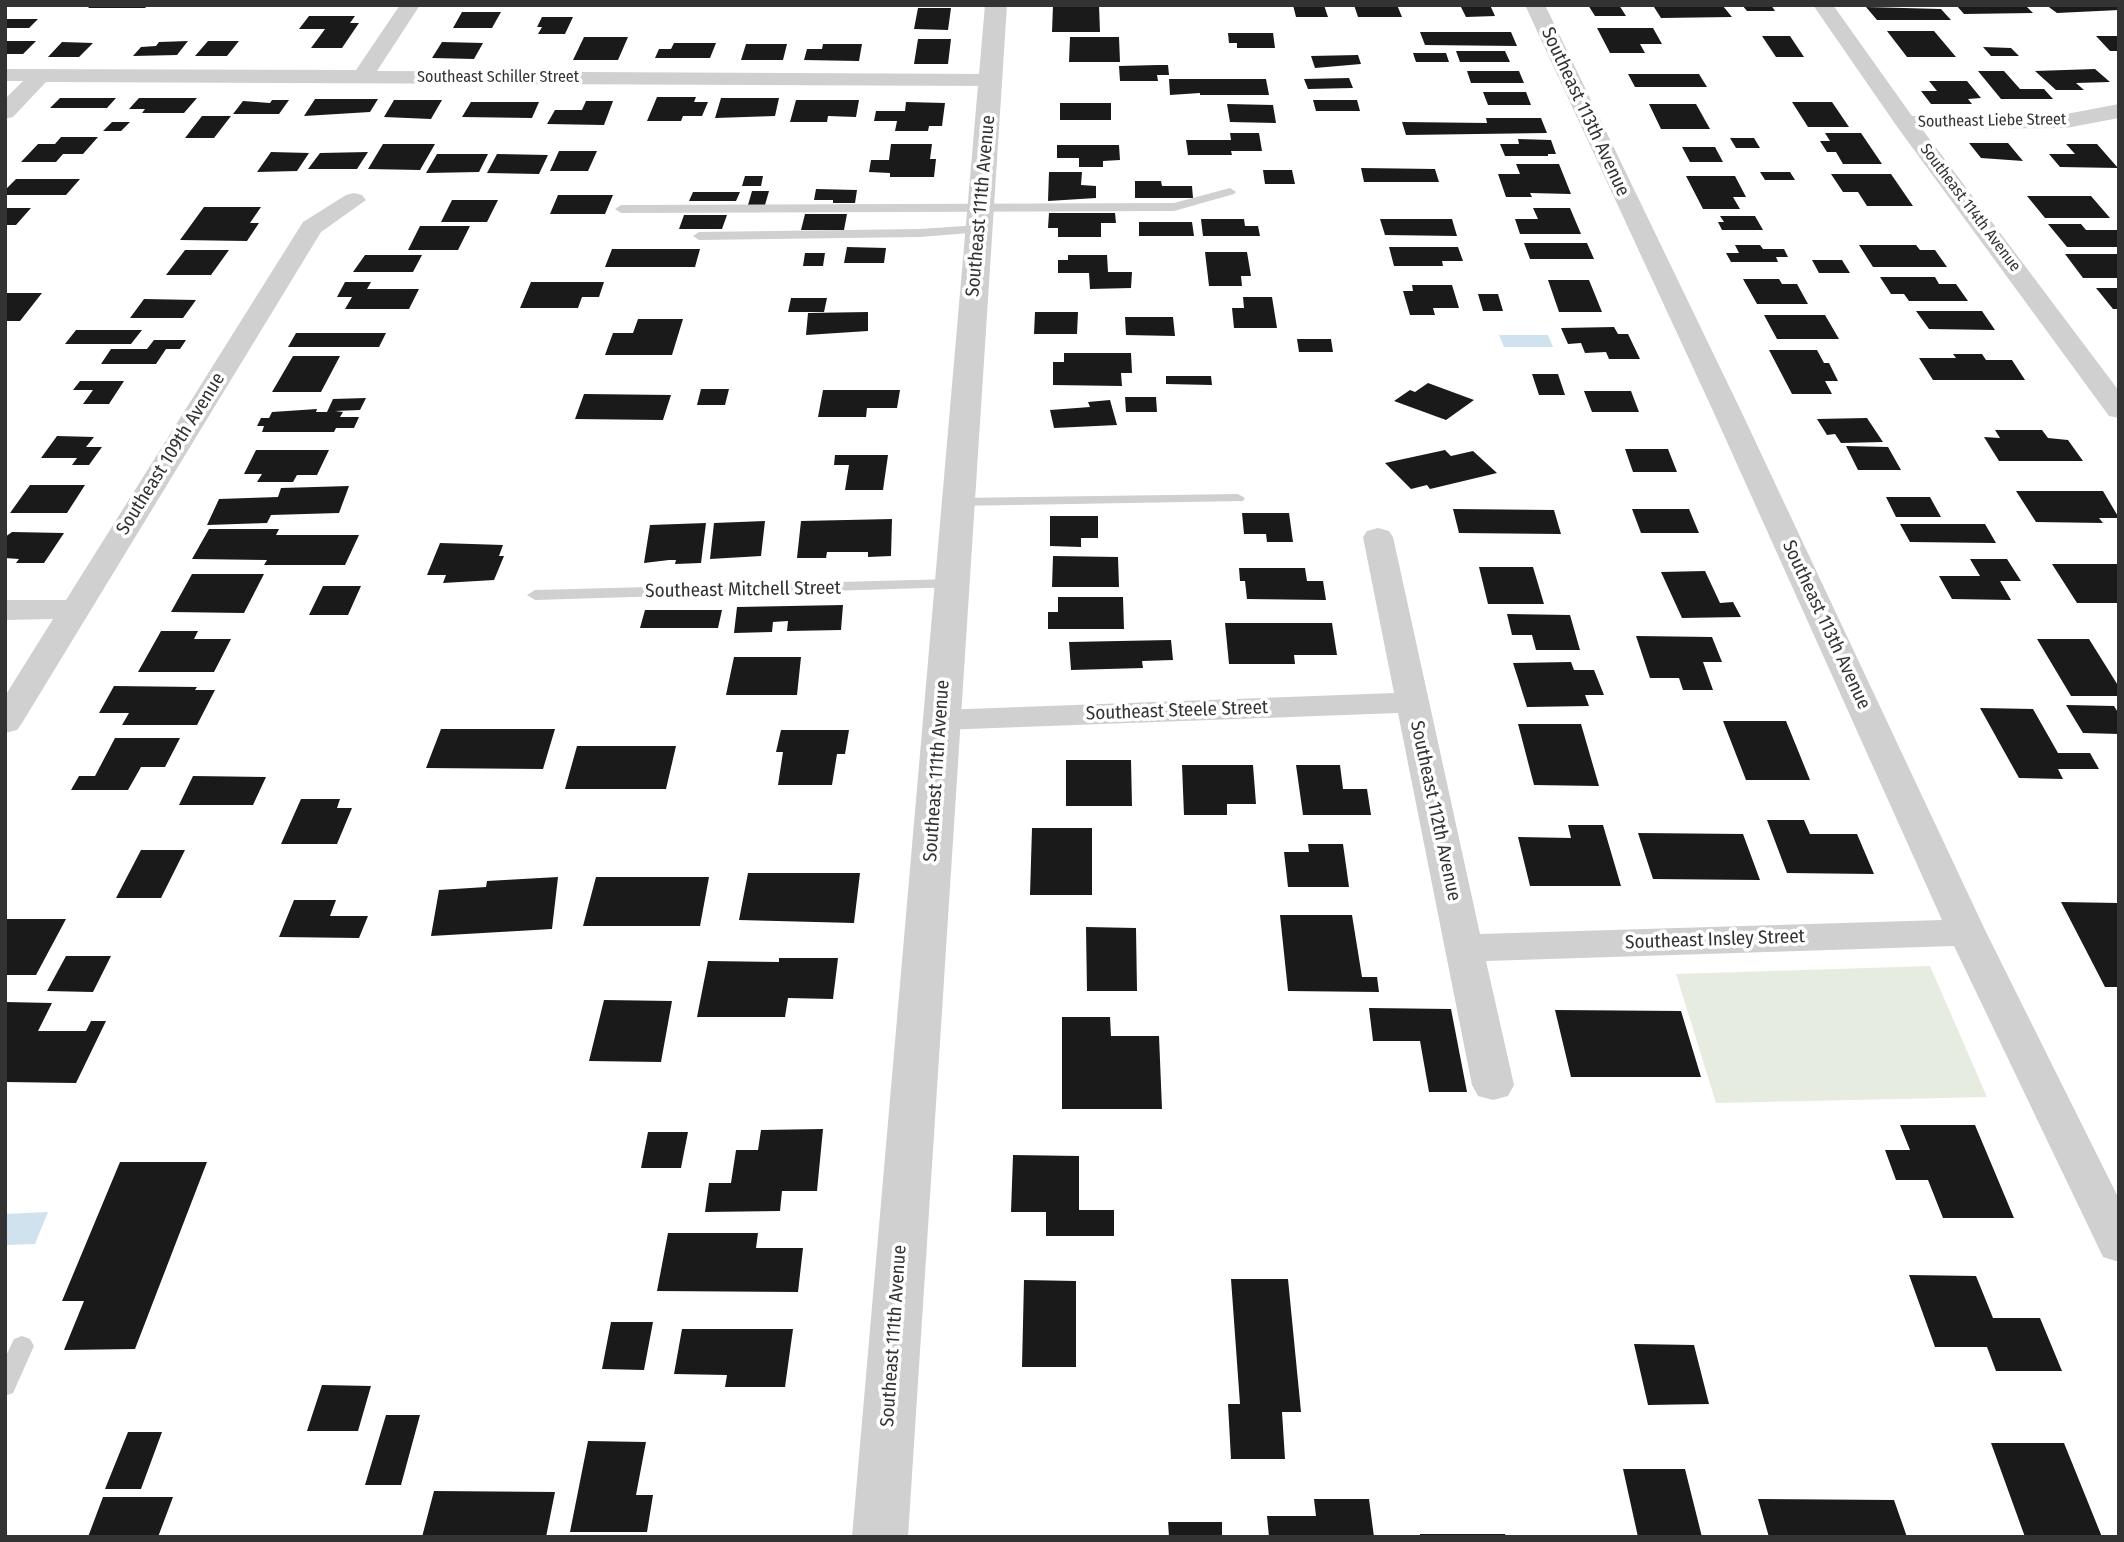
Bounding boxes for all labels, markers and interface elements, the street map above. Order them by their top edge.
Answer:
street label: Southeast 113th Avenue [1536,24,1634,200]
street label: Southeast Schiller Street [417,68,579,88]
street label: Southeast Liebe Street [1918,110,2066,132]
street label: Southeast 111th Avenue [962,114,1000,298]
street label: Southeast 114th Avenue [1916,140,2024,276]
street label: Southeast 109th Avenue [112,369,230,539]
street label: Southeast 113th Avenue [1777,537,1875,713]
street label: Southeast Mitchell Street [645,577,841,603]
street label: Southeast 111th Avenue [919,679,955,863]
street label: Southeast Steele Street [1085,696,1269,726]
street label: Southeast 112th Avenue [1405,719,1465,903]
street label: Southeast Insley Street [1625,925,1805,955]
street label: Southeast 111th Avenue [876,1244,912,1428]

